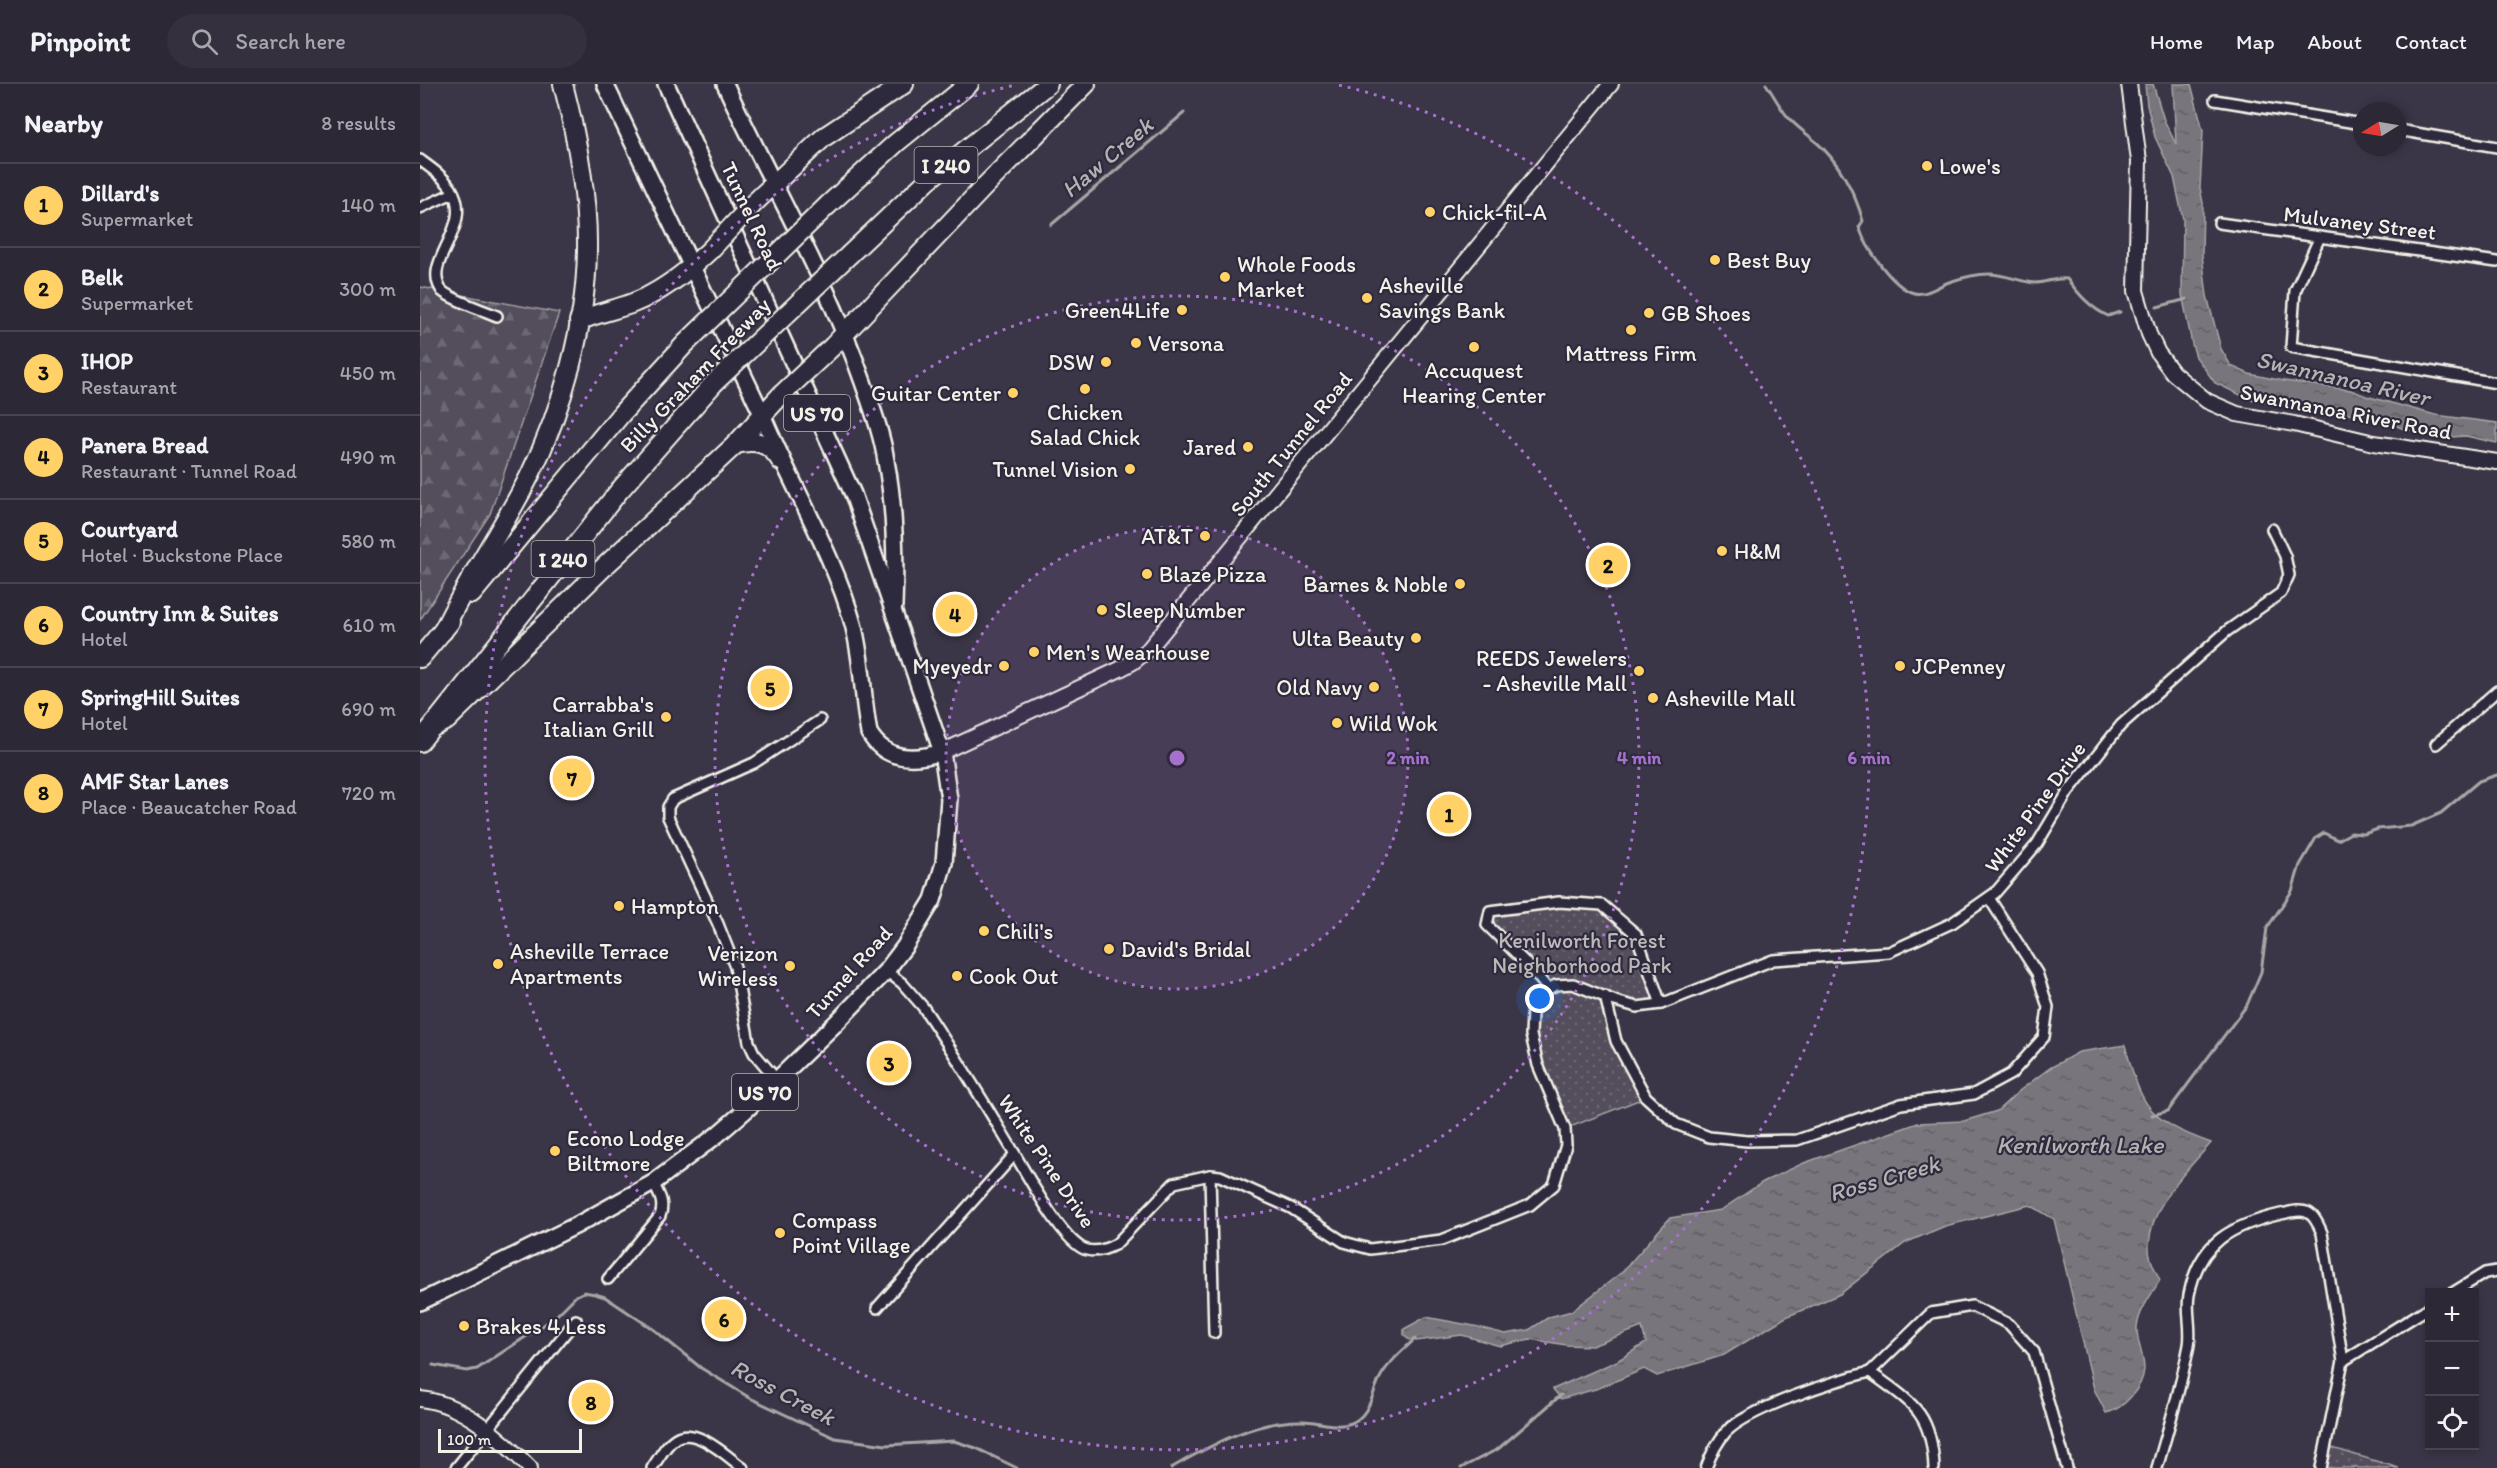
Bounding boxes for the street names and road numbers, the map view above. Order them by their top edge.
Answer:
road number: I 240 [914,147,978,183]
street label: Tunnel Road [715,157,789,275]
street label: Mulvaney Street [2282,200,2438,246]
street label: Billy Graham Freeway [614,291,777,458]
street label: South Tunnel Road [1224,366,1358,522]
street label: Swannanoa River Road [2238,378,2454,446]
road number: US 70 [784,395,850,431]
road number: I 240 [532,541,594,577]
street label: White Pine Drive [1978,736,2092,878]
street label: Tunnel Road [800,920,898,1024]
road number: US 70 [732,1074,798,1110]
street label: White Pine Drive [992,1089,1102,1233]

